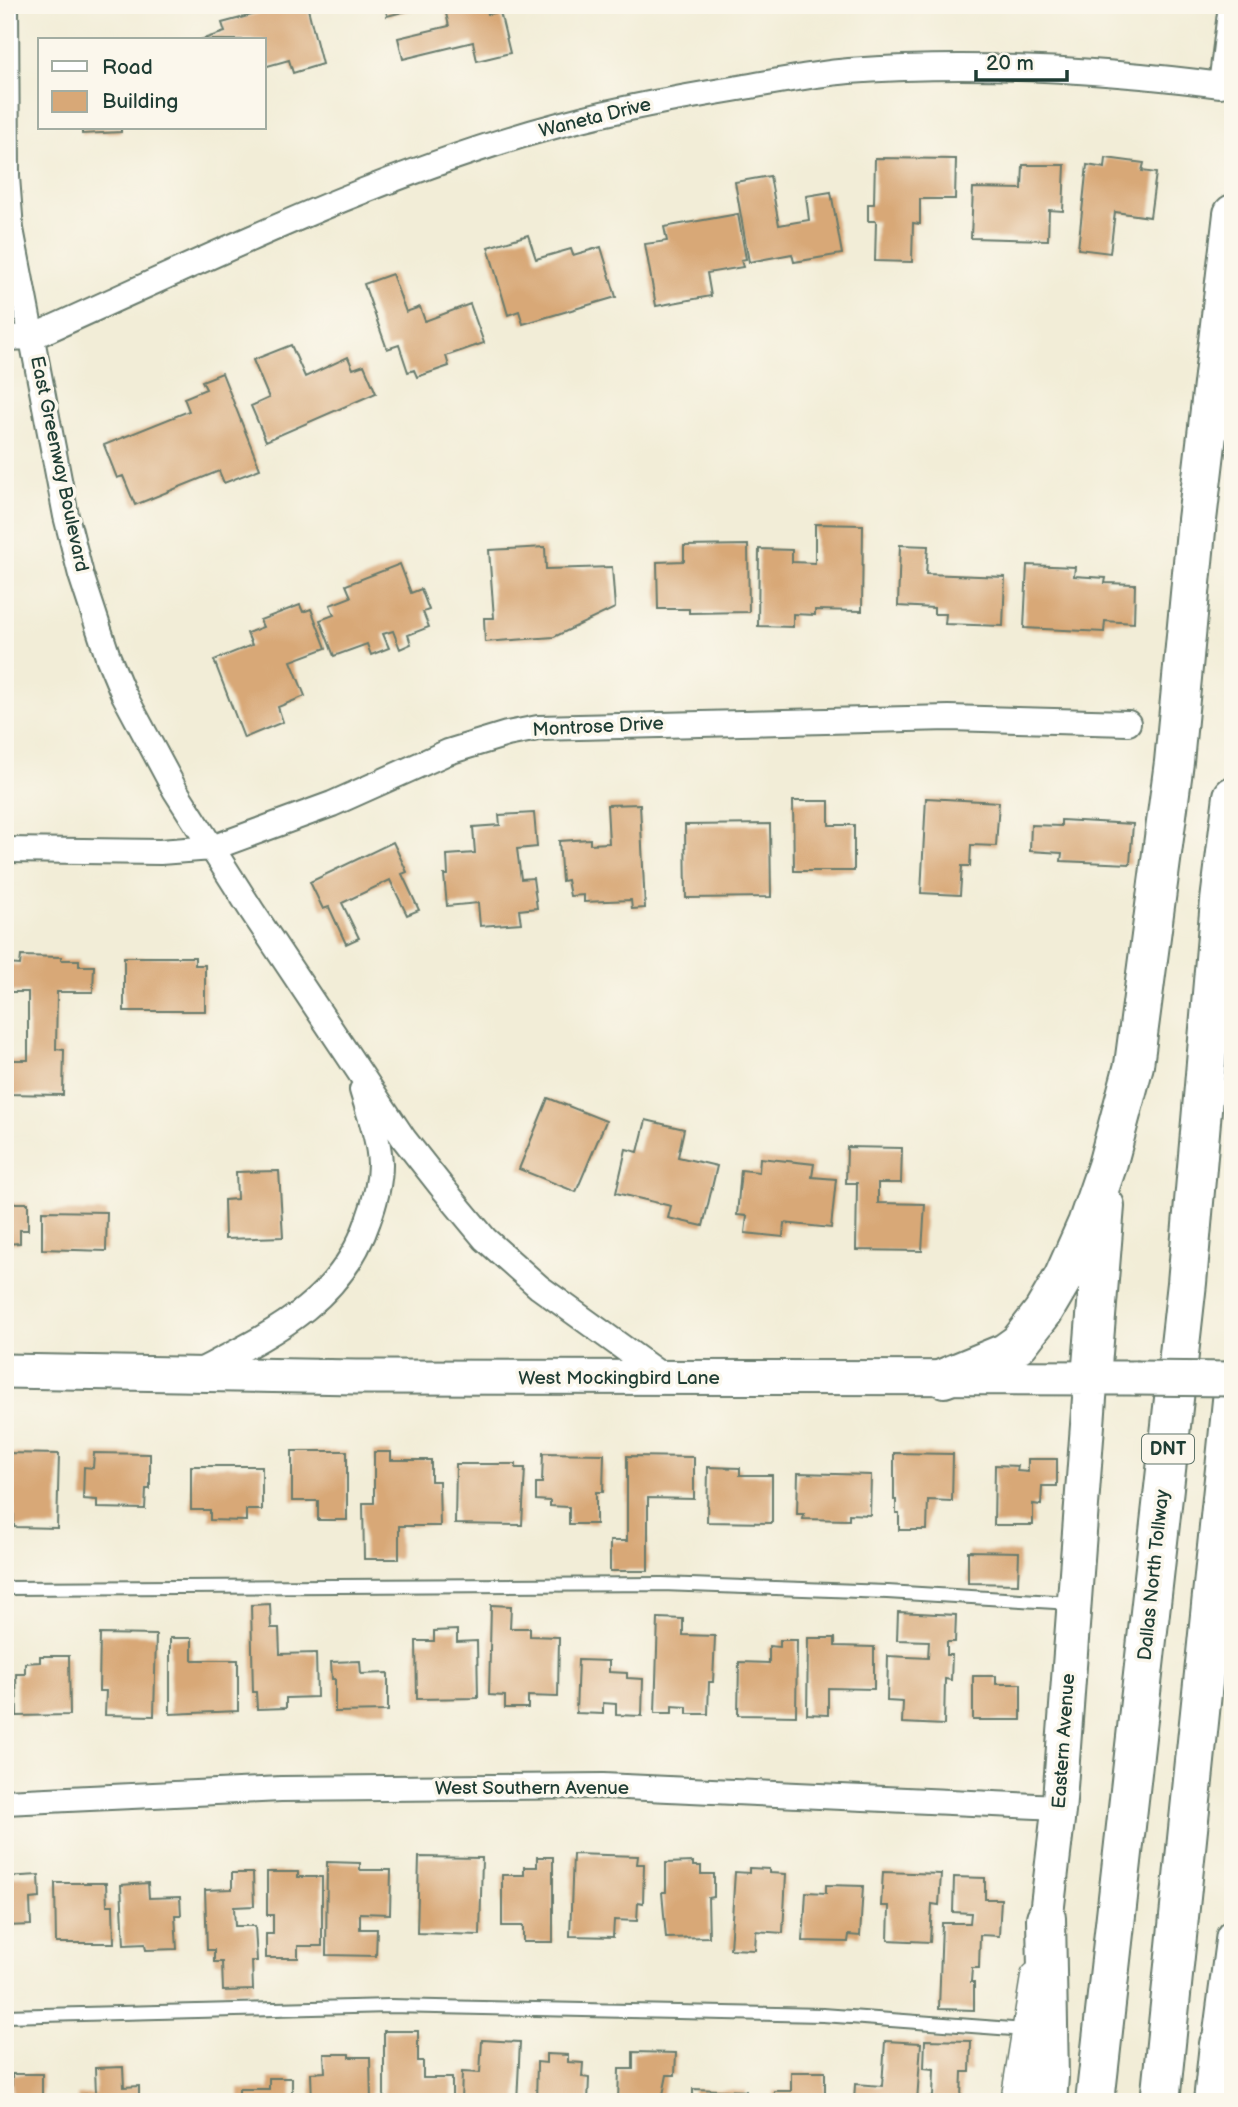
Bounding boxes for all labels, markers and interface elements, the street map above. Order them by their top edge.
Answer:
legend [38,38,266,130]
scale bar [976,38,1066,82]
text: 20 m [986,51,1034,76]
text: Road [102,55,153,80]
text: Building [102,89,178,114]
street label: Waneta Drive [537,93,653,143]
street label: East Greenway Boulevard [25,354,93,574]
street label: Montrose Drive [532,712,664,742]
street label: West Mockingbird Lane [518,1367,720,1390]
road number: DNT [1142,1434,1194,1464]
street label: Dallas North Tollway [1134,1488,1174,1662]
street label: Eastern Avenue [1048,1673,1080,1809]
street label: West Southern Avenue [435,1777,629,1800]

